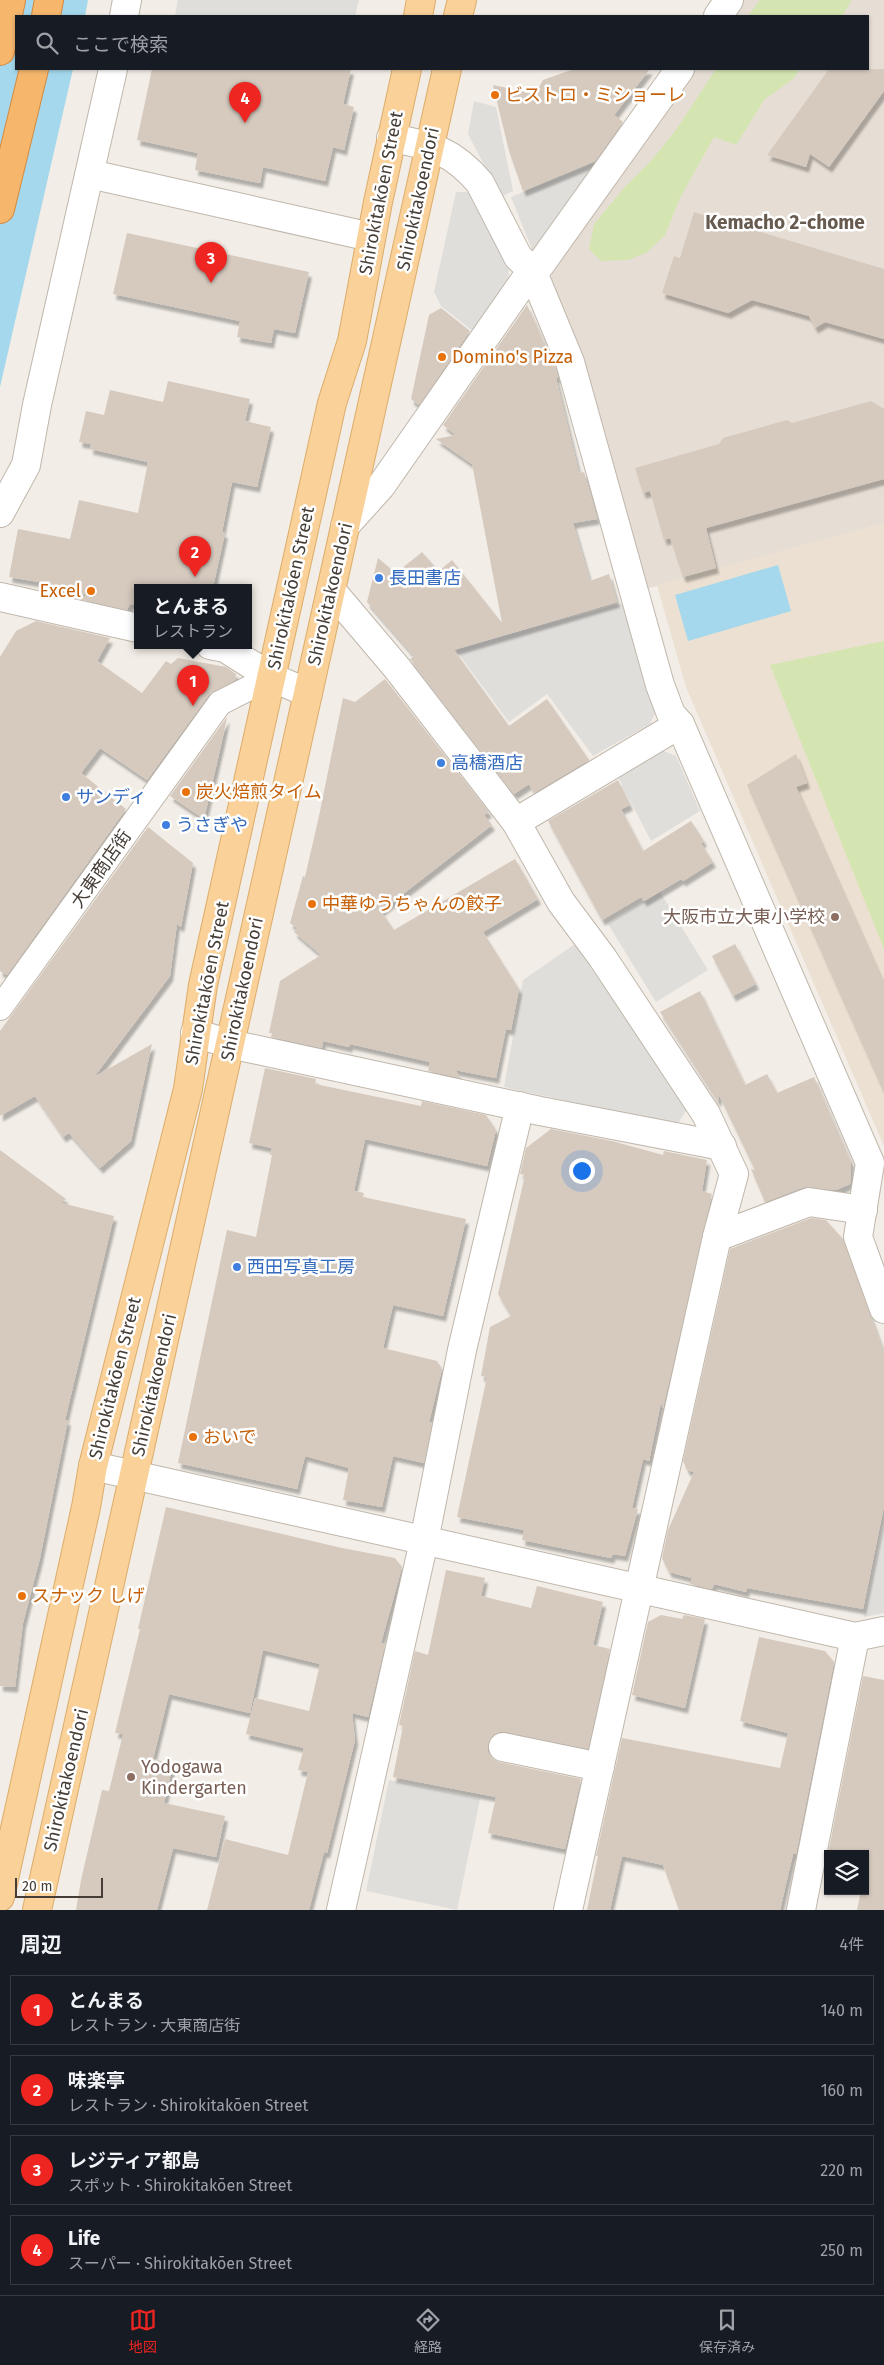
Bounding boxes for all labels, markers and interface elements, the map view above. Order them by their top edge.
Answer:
search box [15,15,869,70]
icon: search [33,29,61,57]
text: ここで検索 [73,33,168,56]
pin: 4 [229,82,261,123]
place label: ビストロ・ミショーレ [505,84,685,106]
marker: ビストロ・ミショーレ [489,89,501,101]
street label: Shirokitakōen Street [354,109,408,277]
street label: Shirokitakoendori [392,125,444,273]
district label: Kemacho 2-chome [705,211,865,234]
pin: 3 [195,242,227,283]
place label: Domino's Pizza [452,346,573,368]
marker: Domino's Pizza [436,351,448,363]
street label: Shirokitakōen Street [263,504,319,672]
street label: Shirokitakoendori [303,520,357,668]
pin: 2 [179,536,211,577]
place label: 長田書店 [389,567,461,589]
marker: 長田書店 [373,572,385,584]
place label: Excel [39,580,81,602]
popup [134,584,252,649]
marker: Excel [85,585,97,597]
text: とんまる [153,595,229,618]
text: レストラン [153,622,233,641]
pin: 1 [177,665,209,706]
place label: 高橋酒店 [451,752,523,774]
marker: 高橋酒店 [435,757,447,769]
place label: 炭火焙煎タイム [196,781,322,803]
place label: サンディ [76,786,147,808]
marker: 炭火焙煎タイム [180,786,192,798]
marker: サンディ [60,791,72,803]
place label: うさぎや [176,814,248,836]
marker: うさぎや [160,819,172,831]
street label: 大東商店街 [66,826,136,912]
place label: 中華ゆうちゃんの餃子 [322,893,502,915]
marker: 中華ゆうちゃんの餃子 [306,898,318,910]
street label: Shirokitakōen Street [180,899,234,1067]
place label: 大阪市立大東小学校 [663,906,825,928]
marker: 大阪市立大東小学校 [829,911,841,923]
street label: Shirokitakoendori [216,915,268,1063]
your location [569,1158,595,1184]
place label: 西田写真工房 [247,1256,355,1278]
marker: 西田写真工房 [231,1261,243,1273]
street label: Shirokitakōen Street [84,1294,146,1461]
street label: Shirokitakoendori [127,1311,181,1459]
place label: おいで [203,1426,256,1448]
marker: おいで [187,1431,199,1443]
place label: スナック しげ [32,1585,145,1607]
marker: スナック しげ [16,1590,28,1602]
street label: Shirokitakoendori [39,1706,93,1854]
place label: Yodogawa Kindergarten [141,1756,247,1799]
marker: Yodogawa Kindergarten [125,1771,137,1783]
map controls [824,1850,869,1895]
button: layers [824,1850,869,1895]
scale bar [15,1875,102,1898]
text: 20 m [22,1878,52,1895]
text: 周辺 [20,1932,62,1958]
text: 4件 [839,1935,864,1954]
text: とんまる [68,1989,144,2012]
text: 1 [33,2001,41,2020]
text: 140 m [821,2001,863,2020]
text: レストラン · 大東商店街 [68,2016,240,2035]
text: 味楽亭 [68,2069,125,2092]
text: 2 [33,2081,41,2100]
text: 160 m [821,2081,863,2100]
text: レストラン · Shirokitakōen Street [68,2096,308,2115]
text: レジティア都島 [68,2149,200,2172]
text: 3 [33,2161,41,2180]
text: 220 m [820,2161,863,2180]
text: スポット · Shirokitakōen Street [68,2176,292,2195]
text: Life [68,2227,100,2250]
text: 4 [32,2241,42,2260]
text: 250 m [820,2241,863,2260]
text: スーパー · Shirokitakōen Street [68,2254,292,2273]
tab: 地図 [129,2306,157,2356]
tab: 経路 [414,2306,442,2356]
tab: 保存済み [699,2306,755,2356]

